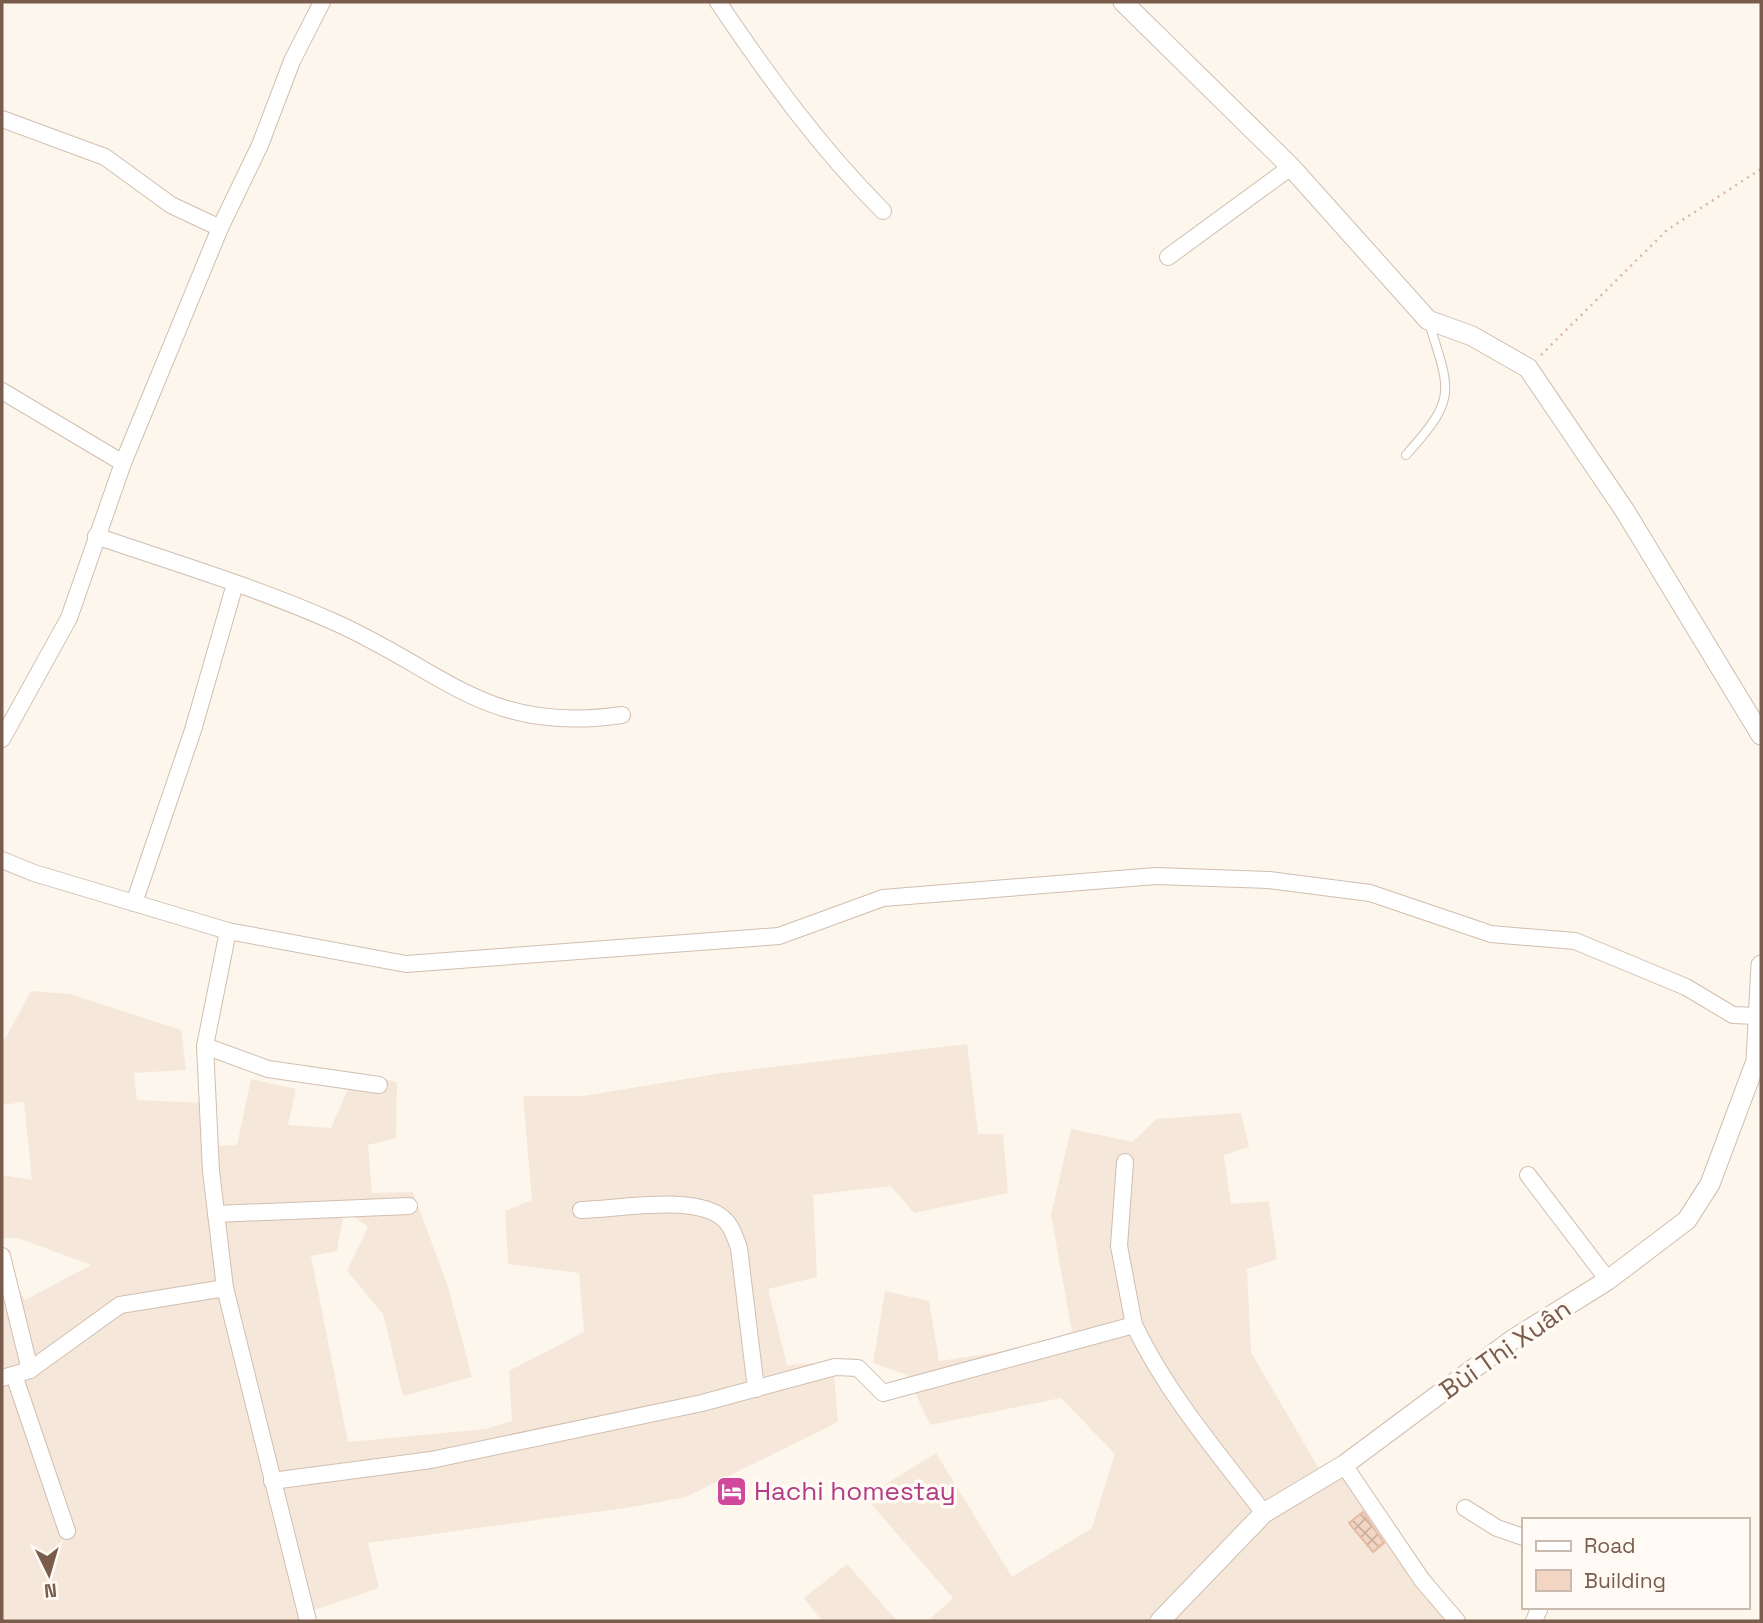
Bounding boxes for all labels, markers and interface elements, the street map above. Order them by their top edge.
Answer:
street label: Bùi Thị Xuân [1433,1291,1577,1407]
hotel icon: Hachi homestay [714,1474,748,1508]
place label: Hachi homestay [754,1474,956,1508]
legend [1522,1518,1749,1609]
text: Road [1584,1532,1636,1559]
north arrow [14,1539,84,1609]
text: Building [1584,1567,1666,1594]
text: N [43,1577,58,1603]

